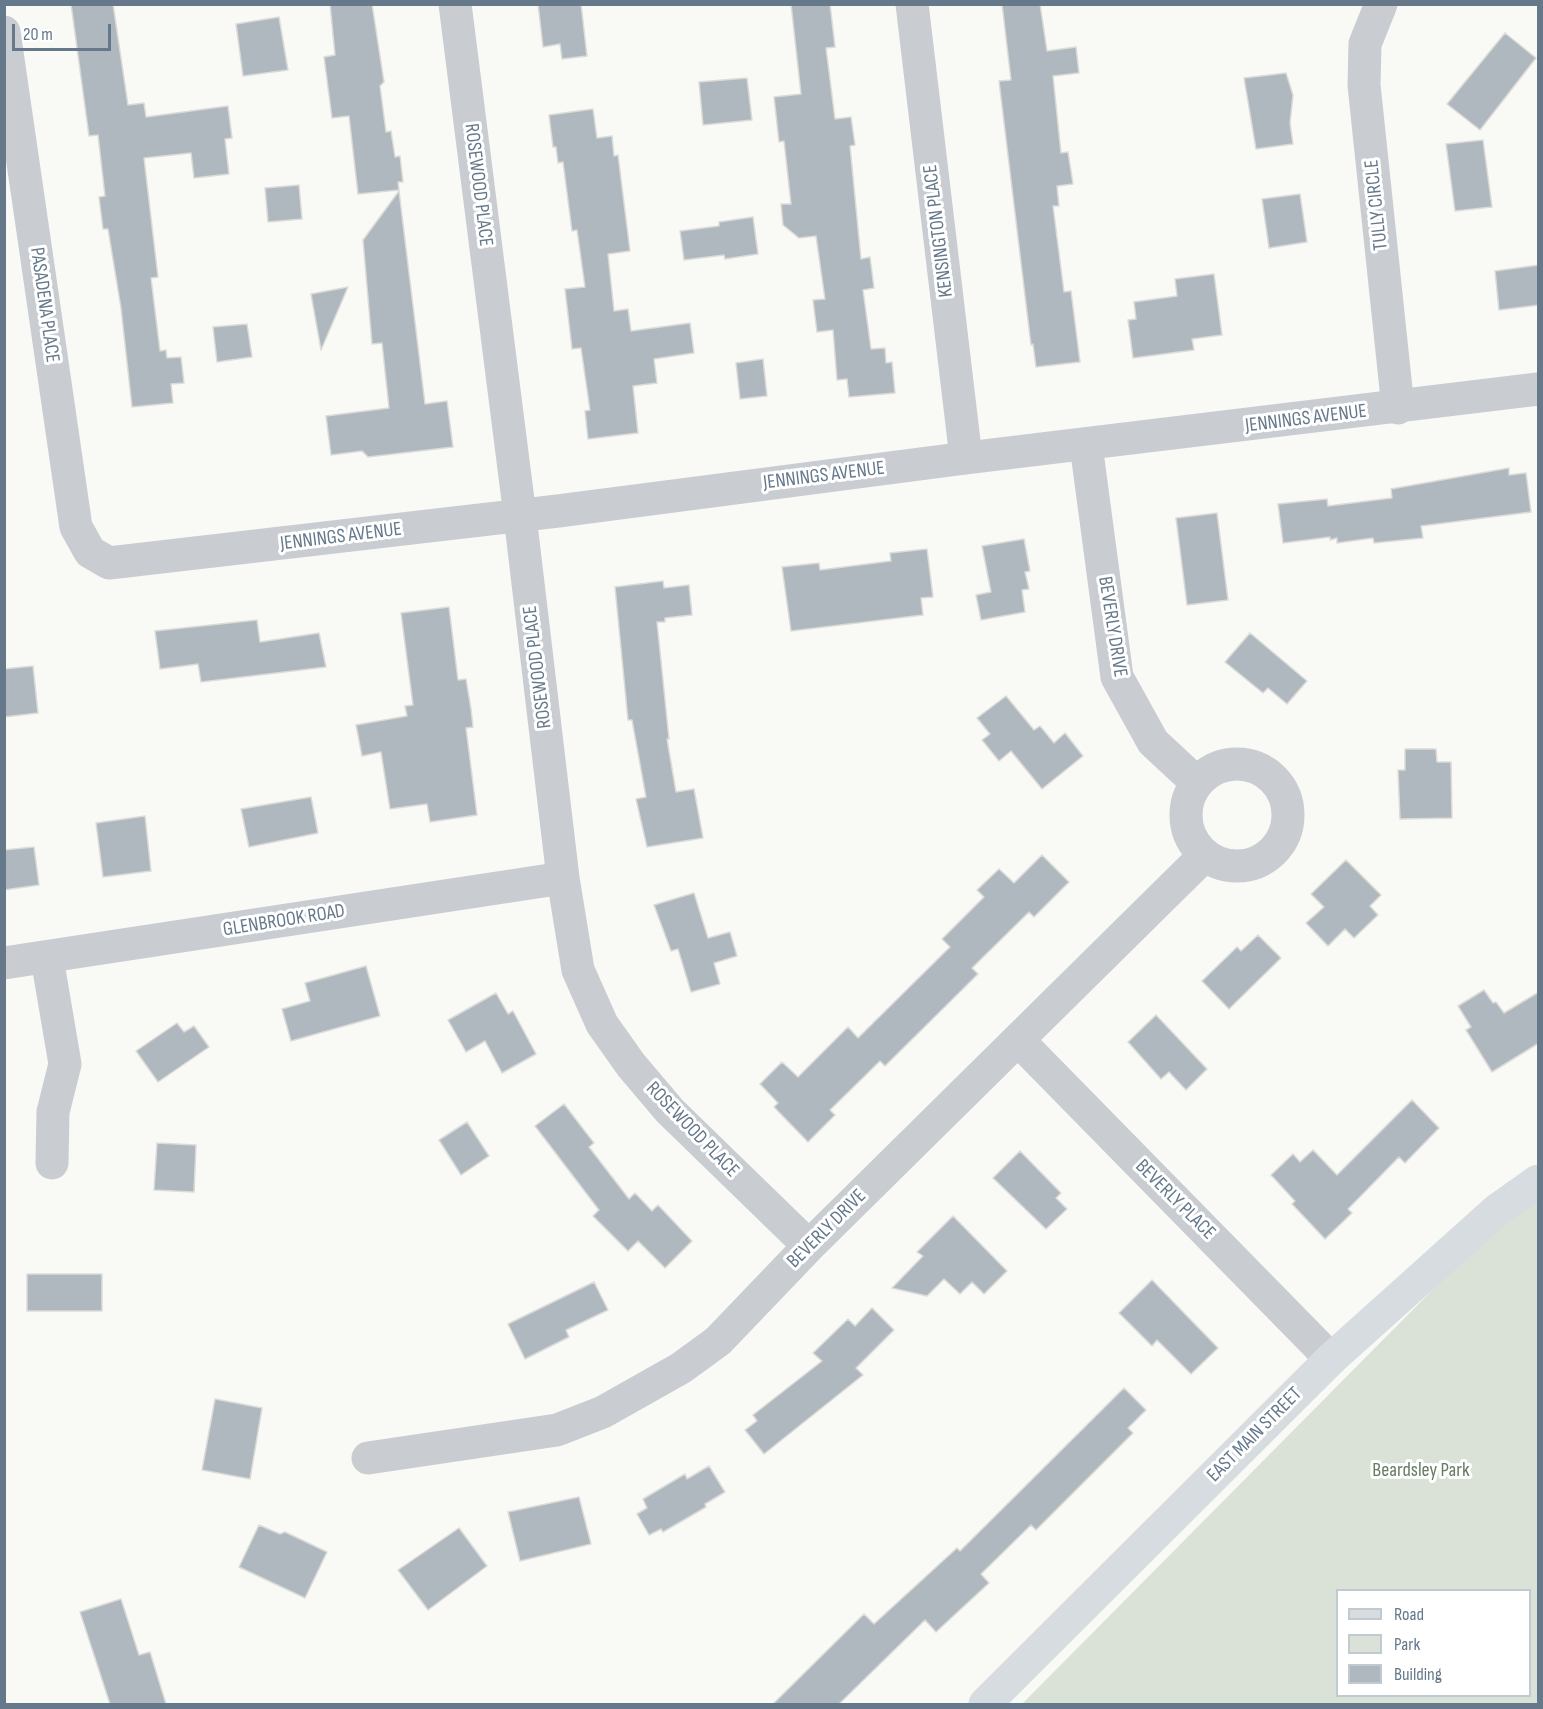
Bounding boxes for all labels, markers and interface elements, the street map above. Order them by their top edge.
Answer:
scale bar [15,12,114,50]
text: 20 m [23,24,53,45]
street label: ROSEWOOD PLACE [459,122,497,248]
street label: TULLY CIRCLE [1360,158,1394,252]
street label: KENSINGTON PLACE [919,163,959,299]
street label: PASADENA PLACE [24,246,64,364]
street label: JENNINGS AVENUE [1244,400,1368,438]
street label: JENNINGS AVENUE [762,457,886,495]
street label: JENNINGS AVENUE [279,518,403,556]
street label: BEVERLY DRIVE [1092,575,1132,679]
street label: ROSEWOOD PLACE [519,604,557,730]
street label: GLENBROOK ROAD [221,900,347,942]
street label: ROSEWOOD PLACE [640,1077,744,1183]
street label: BEVERLY PLACE [1130,1155,1220,1245]
street label: BEVERLY DRIVE [783,1185,871,1273]
street label: EAST MAIN STREET [1202,1382,1308,1488]
park label: Beardsley Park [1372,1459,1470,1483]
legend [1336,1589,1531,1697]
text: Road [1394,1604,1424,1625]
text: Park [1394,1634,1420,1655]
text: Building [1394,1664,1442,1685]

